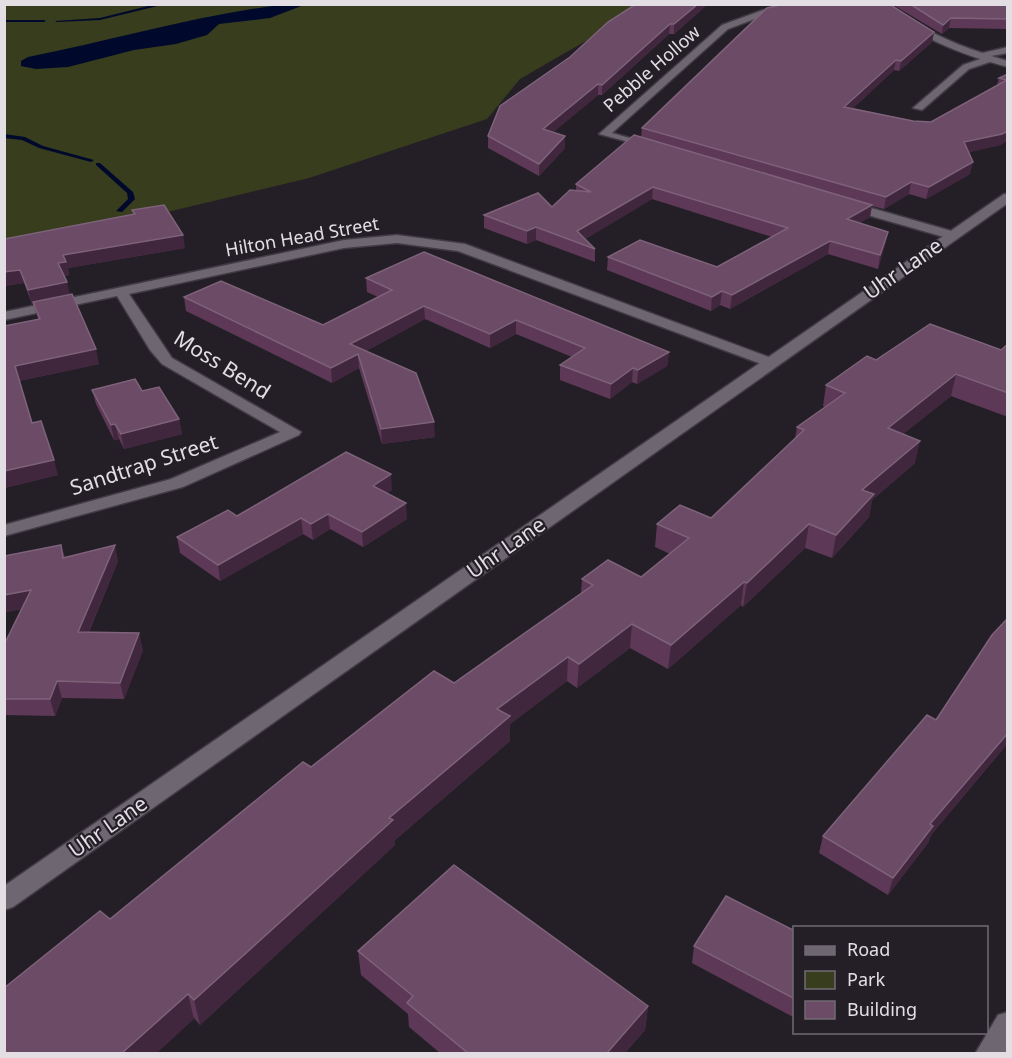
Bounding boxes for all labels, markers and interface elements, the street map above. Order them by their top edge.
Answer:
street label: Pebble Hollow [598,20,705,117]
street label: Hilton Head Street [223,211,381,261]
street label: Uhr Lane [858,231,947,305]
street label: Moss Bend [169,323,276,405]
street label: Sandtrap Street [66,427,222,501]
street label: Uhr Lane [461,510,550,584]
street label: Uhr Lane [63,789,152,863]
legend [793,926,988,1034]
text: Road [847,937,890,961]
text: Park [847,967,885,991]
text: Building [847,997,917,1021]

